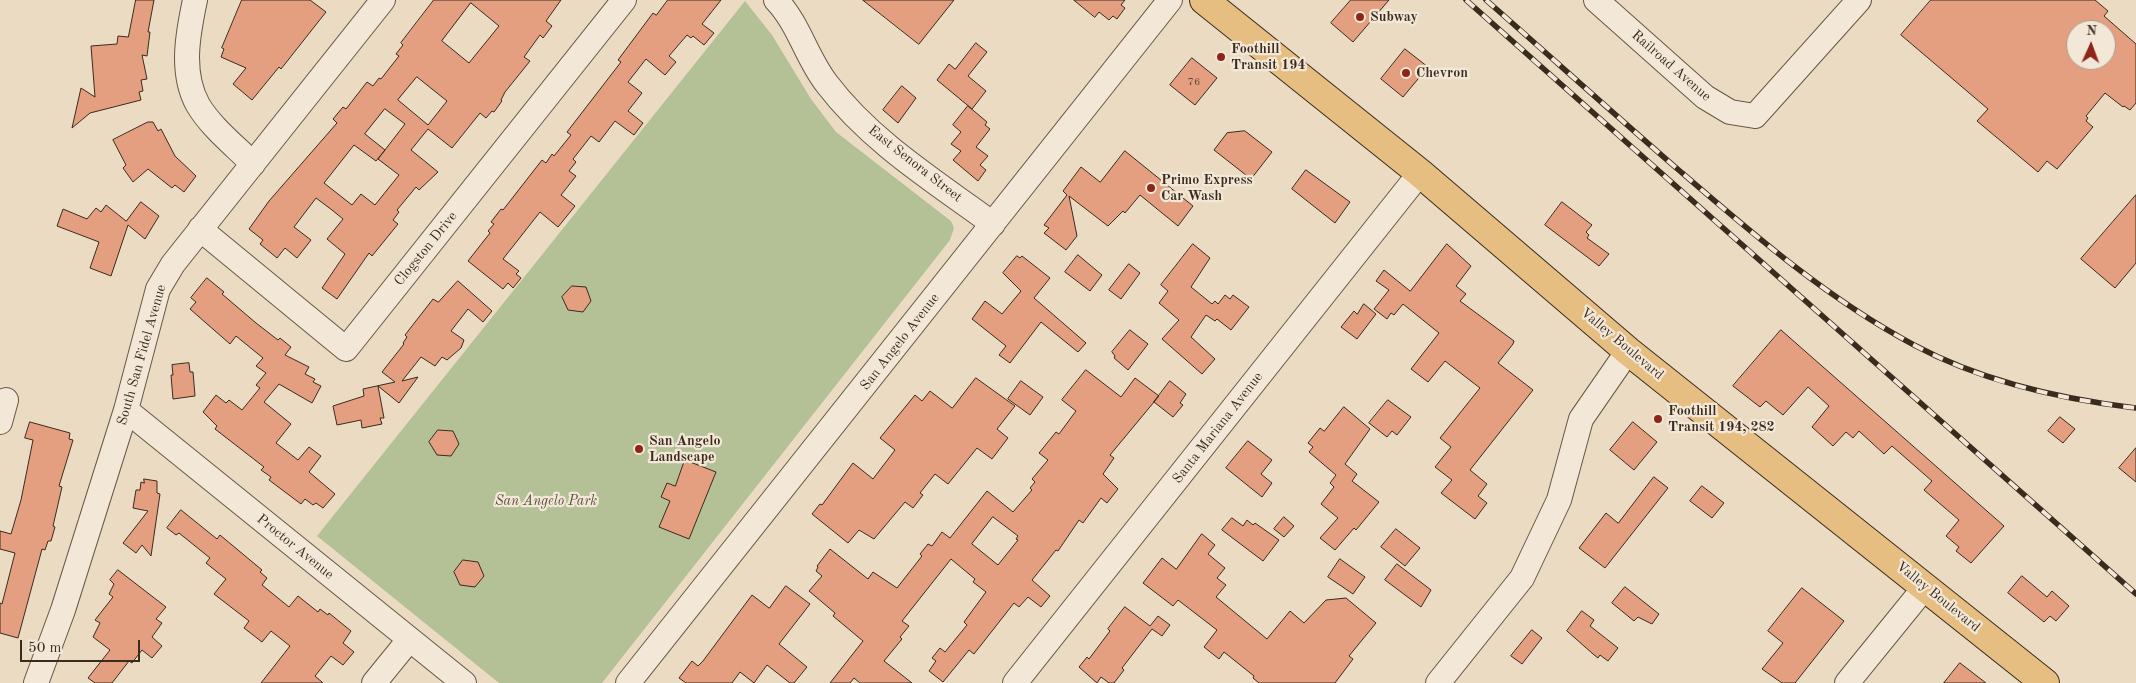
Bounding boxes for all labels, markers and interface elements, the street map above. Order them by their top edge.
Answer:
place label: Subway [1370,9,1418,25]
marker: Subway [1354,11,1366,23]
north arrow [2066,20,2116,70]
text: N [2086,24,2097,38]
street label: Railroad Avenue [1628,27,1714,105]
place label: Foothill Transit 194 [1231,41,1306,74]
marker: Foothill Transit 194 [1215,51,1227,63]
place label: Chevron [1416,65,1468,81]
marker: Chevron [1400,67,1412,79]
house number: 76 [1188,75,1200,89]
street label: East Senora Street [865,122,965,206]
place label: Primo Express Car Wash [1161,172,1253,204]
marker: Primo Express Car Wash [1145,182,1157,194]
street label: Clogston Drive [391,208,461,290]
street label: South San Fidel Avenue [114,283,170,427]
street label: San Angelo Avenue [857,290,943,394]
street label: Valley Boulevard [1577,304,1667,384]
street label: Santa Mariana Avenue [1169,369,1267,487]
place label: Foothill Transit 194, 282 [1668,403,1775,436]
marker: Foothill Transit 194, 282 [1652,413,1664,425]
place label: San Angelo Landscape [649,433,721,466]
marker: San Angelo Landscape [633,443,645,455]
park label: San Angelo Park [495,493,597,509]
street label: Proctor Avenue [253,511,337,583]
street label: Valley Boulevard [1893,558,1983,636]
scale bar [22,630,142,662]
text: 50 m [28,641,62,656]

